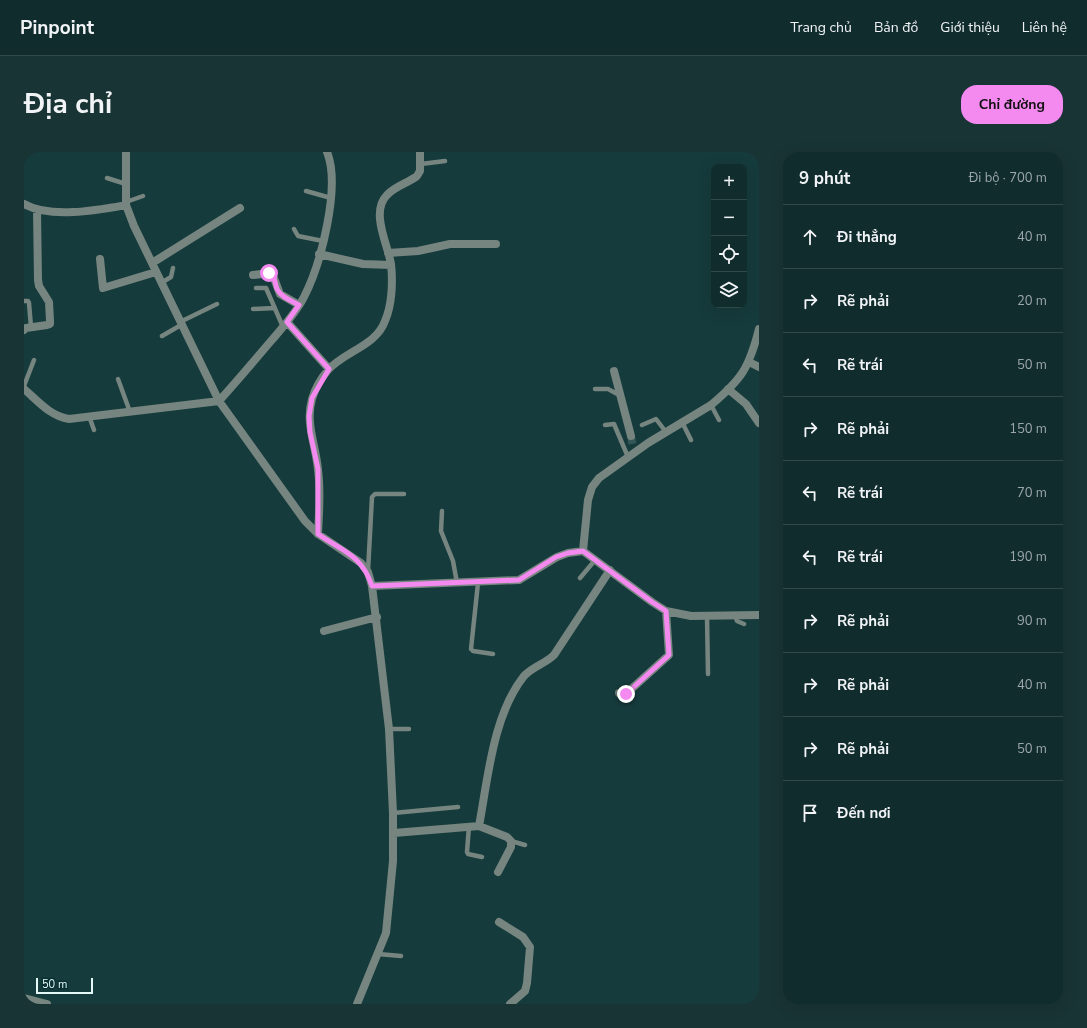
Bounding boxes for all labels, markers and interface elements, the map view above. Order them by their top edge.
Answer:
text: Pinpoint [20,15,94,41]
text: Trang chủ [790,18,852,37]
text: Bản đồ [874,18,918,37]
text: Giới thiệu [940,18,1000,37]
text: Liên hệ [1022,18,1067,37]
text: Địa chỉ [24,85,112,123]
button: Chỉ đường [961,85,1063,124]
map controls [711,164,747,308]
button: + [711,164,747,200]
text: 9 phút [799,167,850,190]
text: Đi bộ · 700 m [969,169,1047,187]
button: − [711,200,747,236]
icon: ahead [799,226,821,248]
text: Đi thẳng [837,227,897,247]
text: 40 m [1017,228,1047,246]
button: locate [711,236,747,272]
route start [260,264,278,282]
button: layers [711,272,747,308]
icon: right [799,290,821,312]
text: Rẽ phải [837,291,889,311]
text: 20 m [1017,292,1047,310]
icon: left [799,354,821,376]
text: Rẽ trái [837,355,883,375]
text: 50 m [1017,356,1047,374]
icon: right [799,418,821,440]
text: Rẽ phải [837,419,889,439]
text: 150 m [1009,420,1047,438]
icon: left [799,482,821,504]
text: Rẽ trái [837,483,883,503]
text: 70 m [1017,484,1047,502]
icon: left [799,546,821,568]
text: Rẽ trái [837,547,883,567]
text: 190 m [1009,548,1047,566]
icon: right [799,610,821,632]
text: Rẽ phải [837,611,889,631]
text: 90 m [1017,612,1047,630]
icon: right [799,674,821,696]
text: Rẽ phải [837,675,889,695]
text: 40 m [1017,676,1047,694]
route end [617,685,635,703]
icon: right [799,738,821,760]
text: Rẽ phải [837,739,889,759]
text: 50 m [1017,740,1047,758]
icon: arrive [799,802,821,824]
text: Đến nơi [837,803,891,823]
scale bar [36,976,93,995]
text: 50 m [42,977,67,992]

